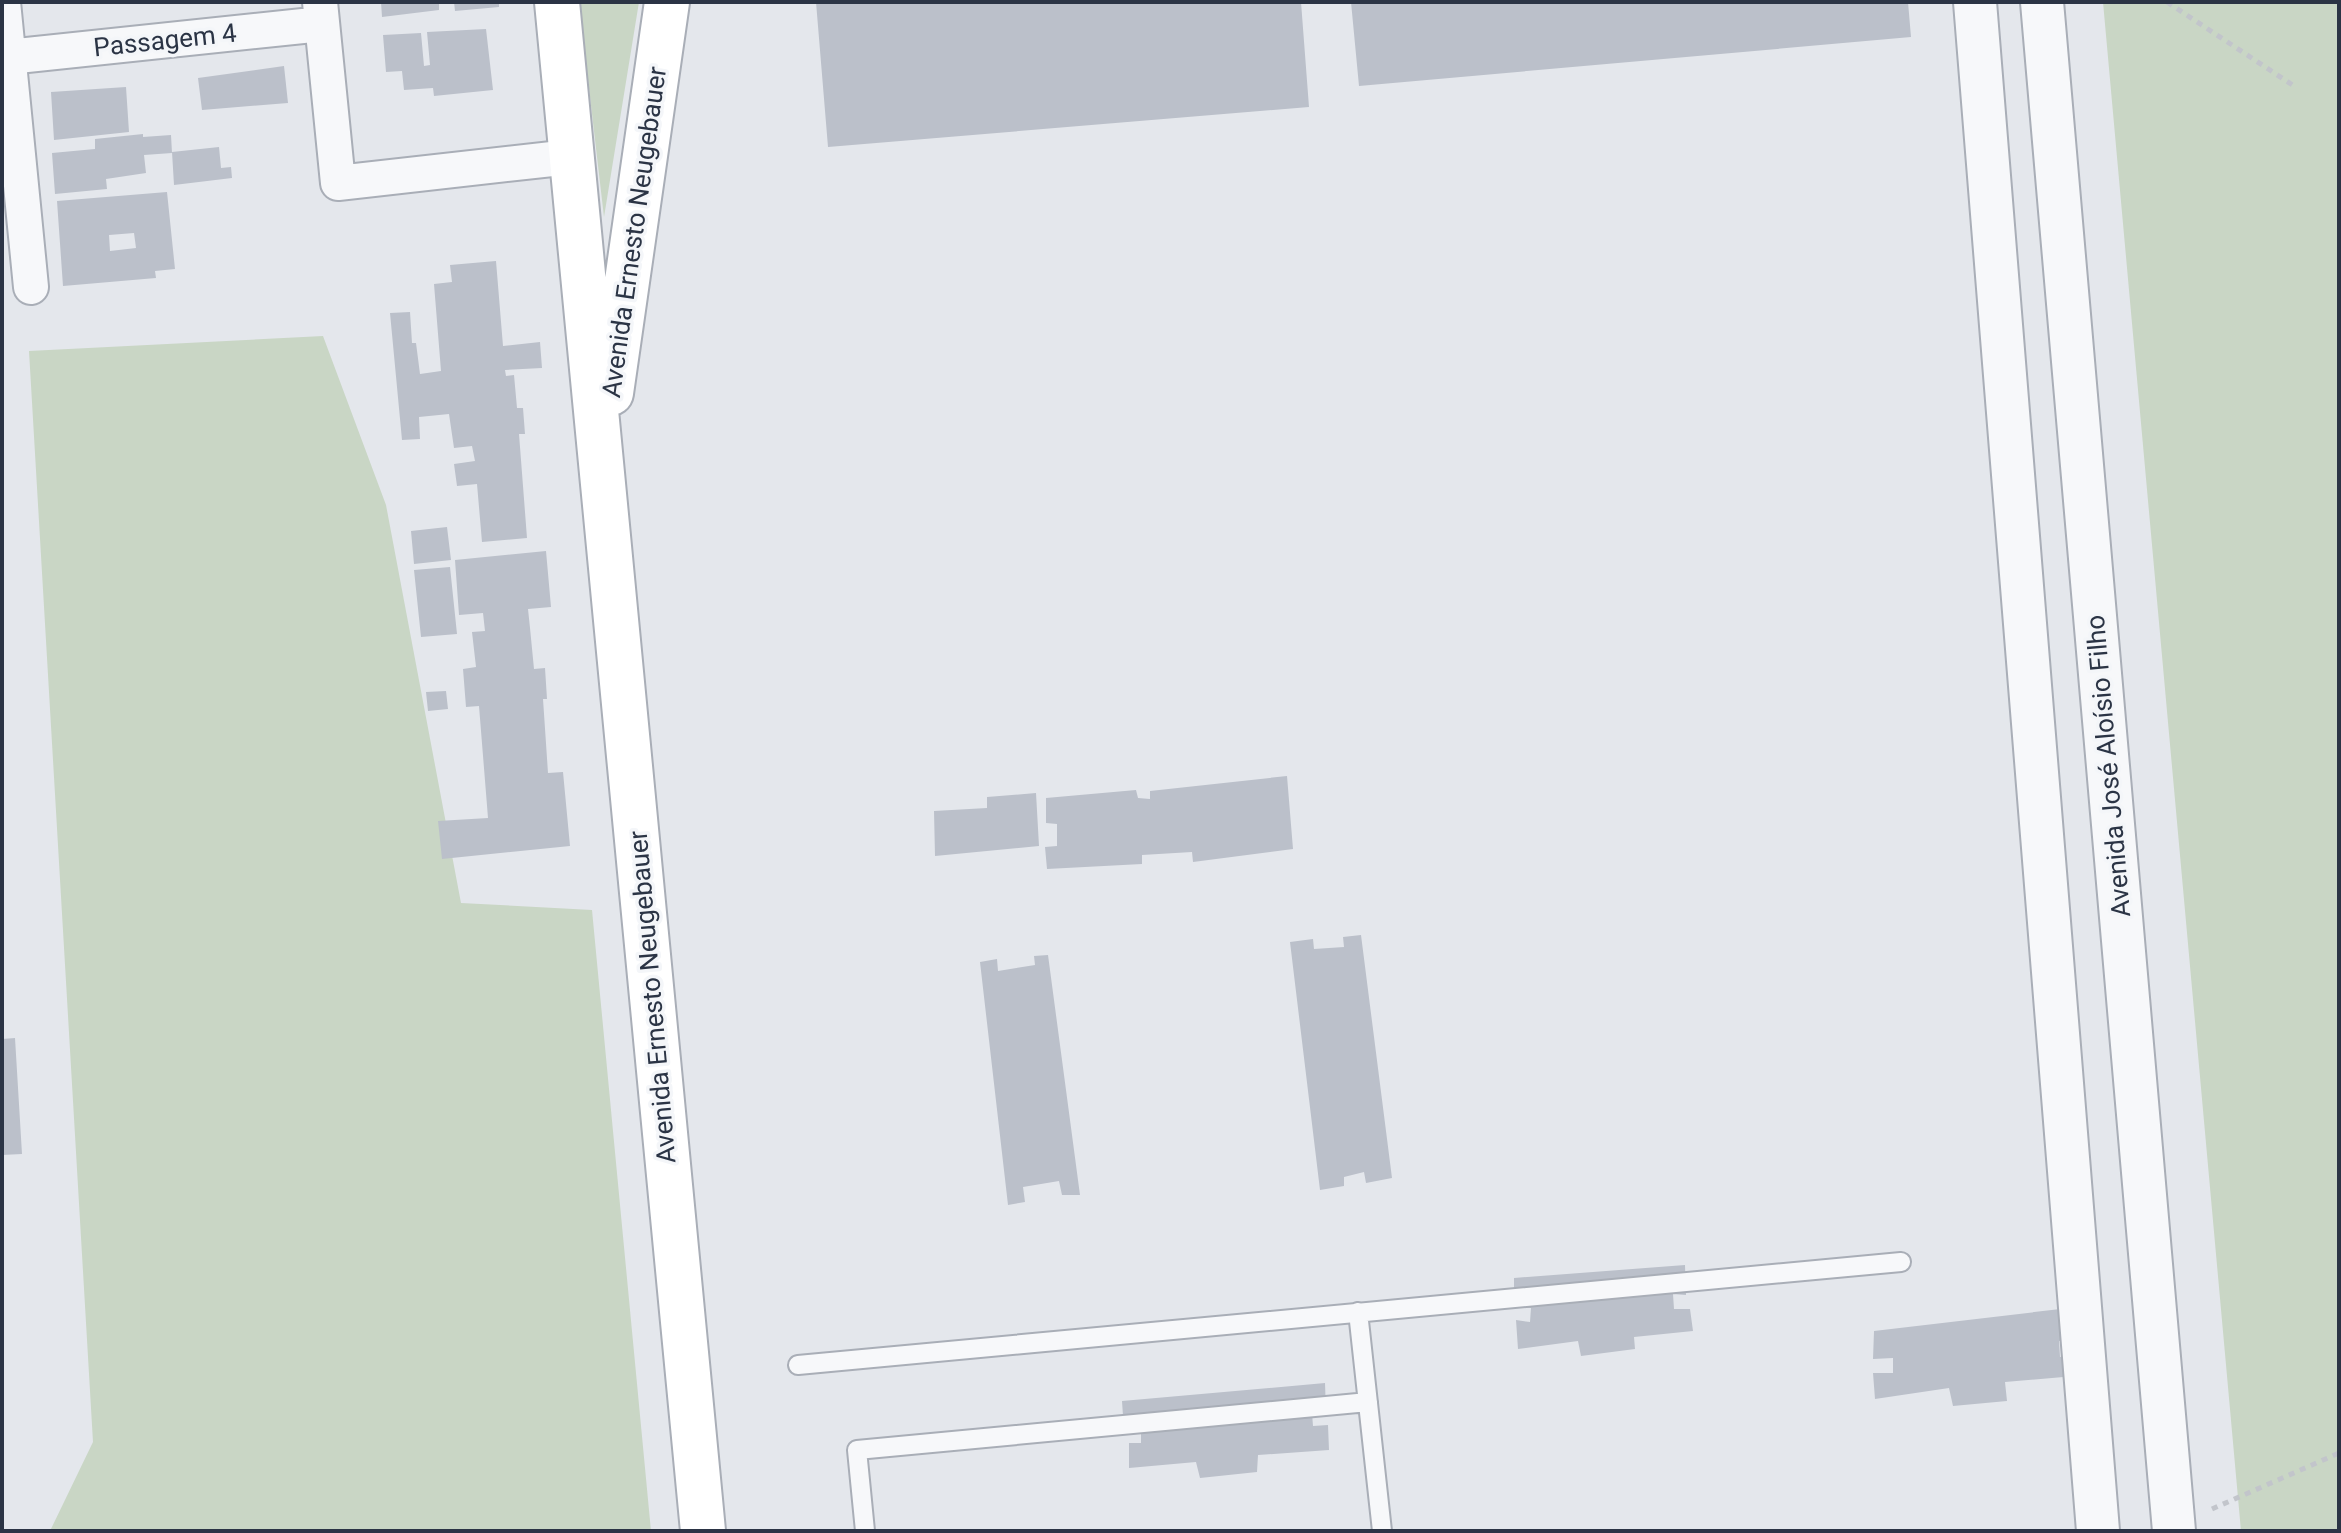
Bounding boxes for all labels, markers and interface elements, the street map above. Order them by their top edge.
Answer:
street label: Passagem 4 [92,18,238,62]
street label: Avenida Ernesto Neugebauer [596,64,672,399]
street label: Avenida José Aloísio Filho [2080,614,2136,918]
street label: Avenida Ernesto Neugebauer [622,829,681,1165]

